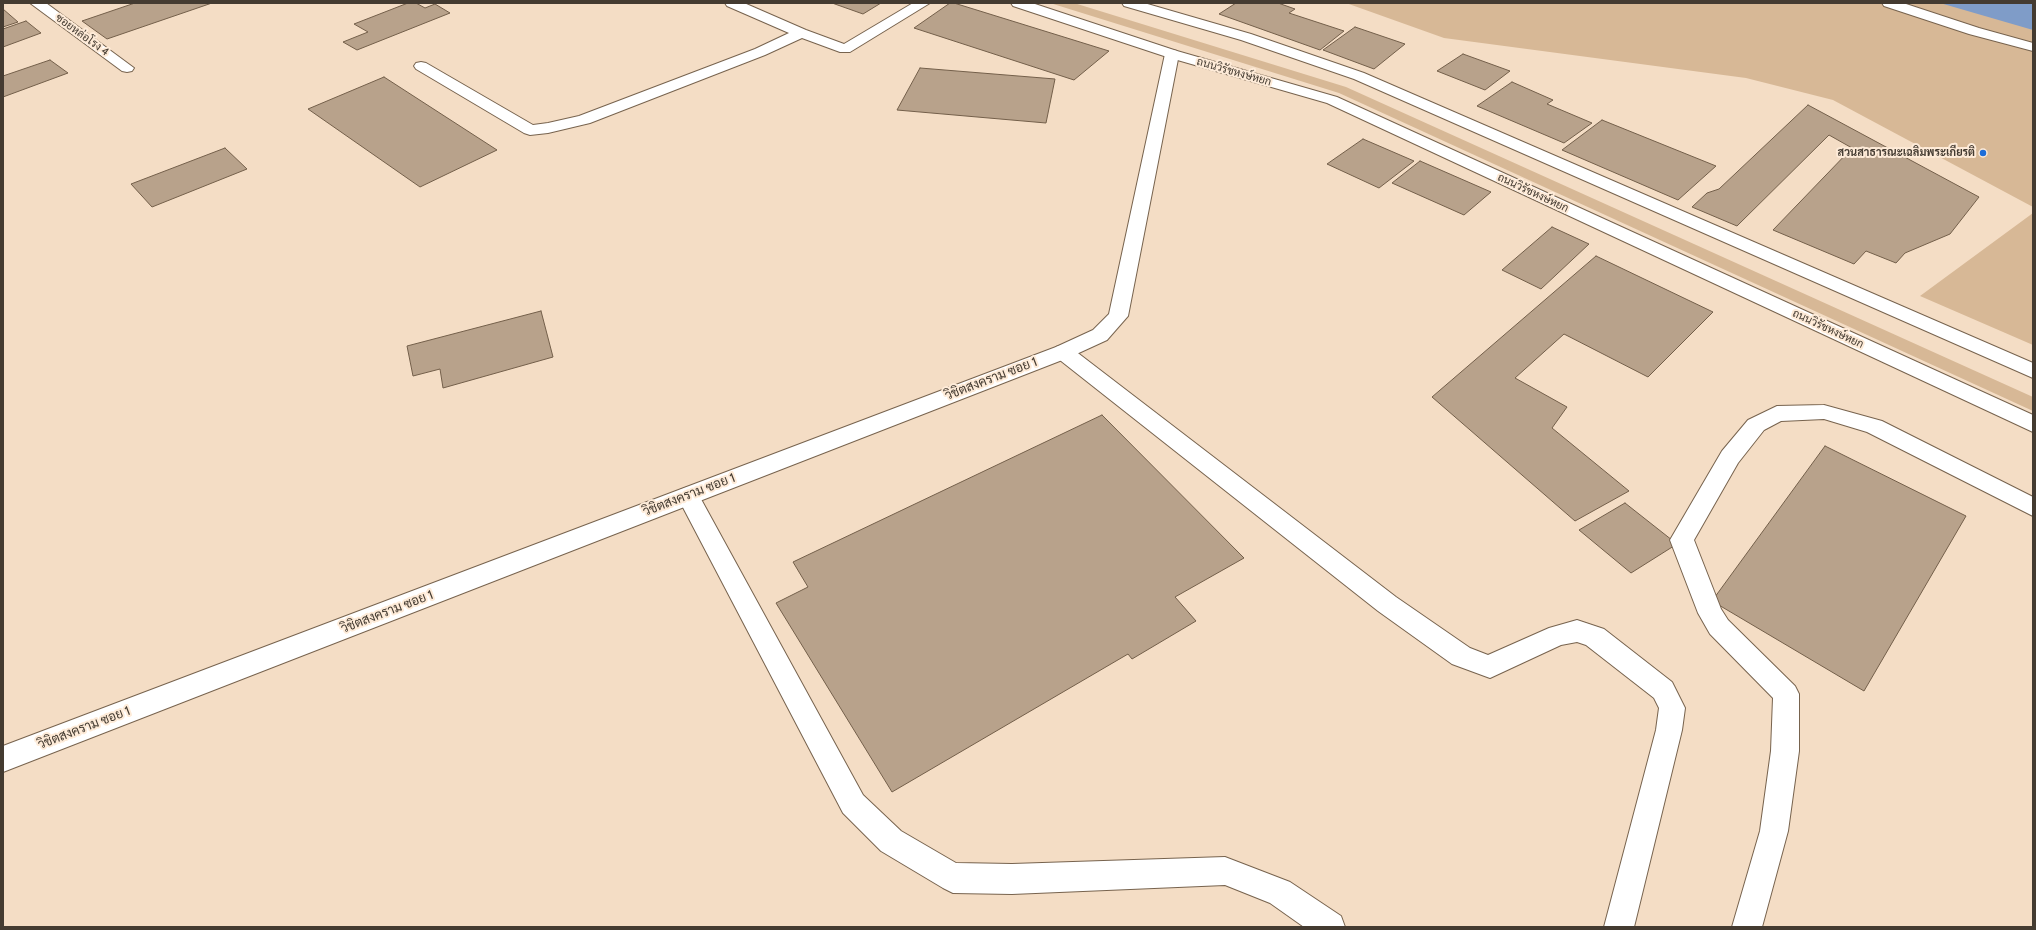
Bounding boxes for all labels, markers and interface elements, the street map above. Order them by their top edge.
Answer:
street label: ซอยหล่อโรง 4 [53,11,111,59]
street label: ถนนวิรัชหงษ์หยก [1195,55,1273,89]
place label: สวนสาธารณะเฉลิมพระเกียรติ [1838,146,1975,160]
marker: สวนสาธารณะเฉลิมพระเกียรติ [1978,148,1988,158]
street label: ถนนวิรัชหงษ์หยก [1495,171,1571,215]
street label: ถนนวิรัชหงษ์หยก [1790,307,1866,351]
street label: วิชิตสงคราม ซอย 1 [943,354,1039,404]
street label: วิชิตสงคราม ซอย 1 [641,470,737,520]
street label: วิชิตสงคราม ซอย 1 [339,587,435,637]
street label: วิชิตสงคราม ซอย 1 [36,703,132,753]

